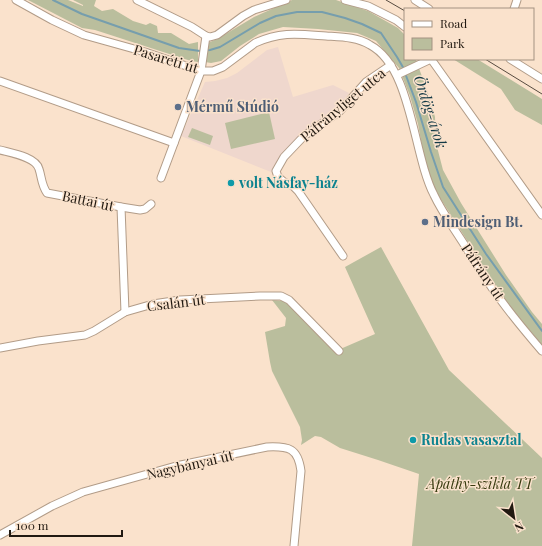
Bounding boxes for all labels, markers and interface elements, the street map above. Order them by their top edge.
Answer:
legend [404,8,534,60]
text: Road [440,15,467,31]
text: Park [440,35,465,51]
street label: Pasaréti út [131,40,202,78]
street label: Páfrányliget utca [296,63,389,146]
water label: Ördög-árok [410,73,452,151]
place label: Mérmű Stúdió [186,97,279,116]
marker: Mérmű Stúdió [173,102,183,112]
place label: volt Násfay-ház [238,173,338,192]
marker: volt Násfay-ház [226,178,236,188]
street label: Battai út [60,186,117,215]
place label: Mindesign Bt. [433,212,523,231]
marker: Mindesign Bt. [420,217,430,227]
street label: Páfrány út [458,240,510,305]
street label: Csalán út [146,289,207,316]
place label: Rudas vasasztal [421,430,522,449]
marker: Rudas vasasztal [408,435,418,445]
street label: Nagybányai út [145,445,236,484]
park label: Apáthy-szikla TT [425,474,536,493]
north arrow [494,498,534,538]
scale bar [10,512,122,538]
text: 100 m [16,517,49,533]
text: N [512,519,526,536]

